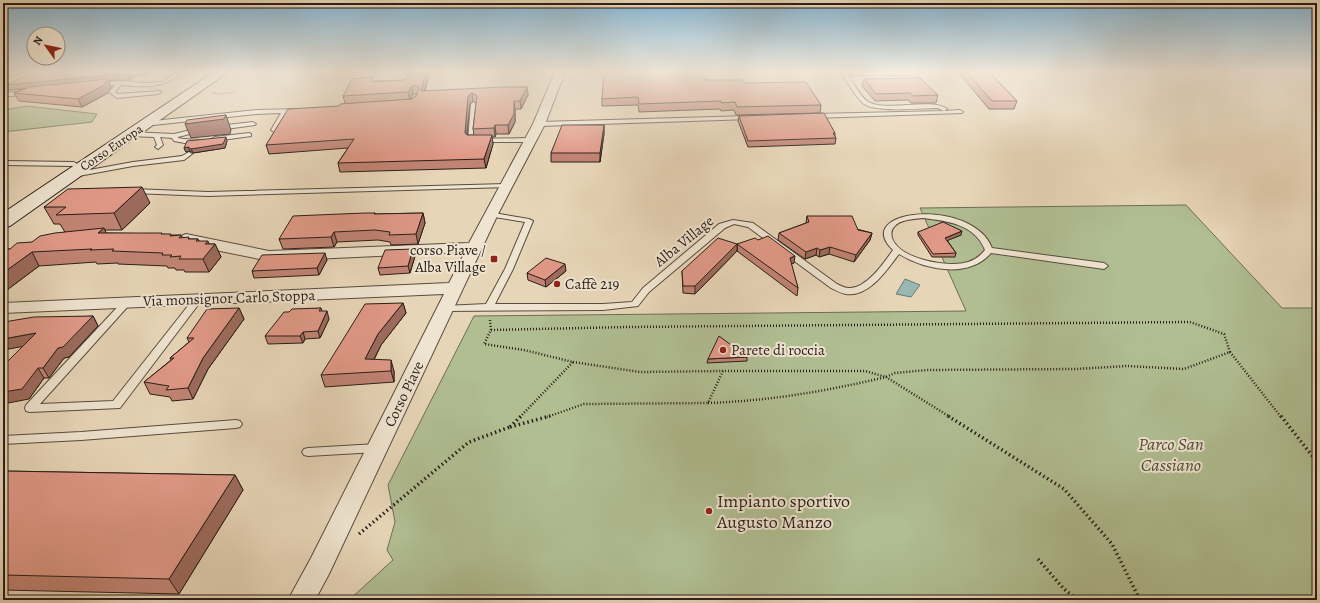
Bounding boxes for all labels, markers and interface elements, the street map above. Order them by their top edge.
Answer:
north arrow [26,26,66,66]
text: N [30,33,47,48]
street label: Corso Europa [77,120,146,175]
street label: Alba Village [649,211,718,272]
place label: corso Piave / Alba Village [410,240,486,277]
marker: corso Piave / Alba Village [489,254,499,264]
place label: Caffè 219 [565,274,620,294]
marker: Caffè 219 [552,279,562,289]
street label: Via monsignor Carlo Stoppa [141,285,316,311]
place label: Parete di roccia [731,340,825,360]
marker: Parete di roccia [718,345,728,355]
street label: Corso Piave [379,357,429,430]
park label: Parco San Cassiano [1138,432,1204,477]
place label: Impianto sportivo Augusto Manzo [716,489,850,534]
marker: Impianto sportivo Augusto Manzo [704,506,714,516]

